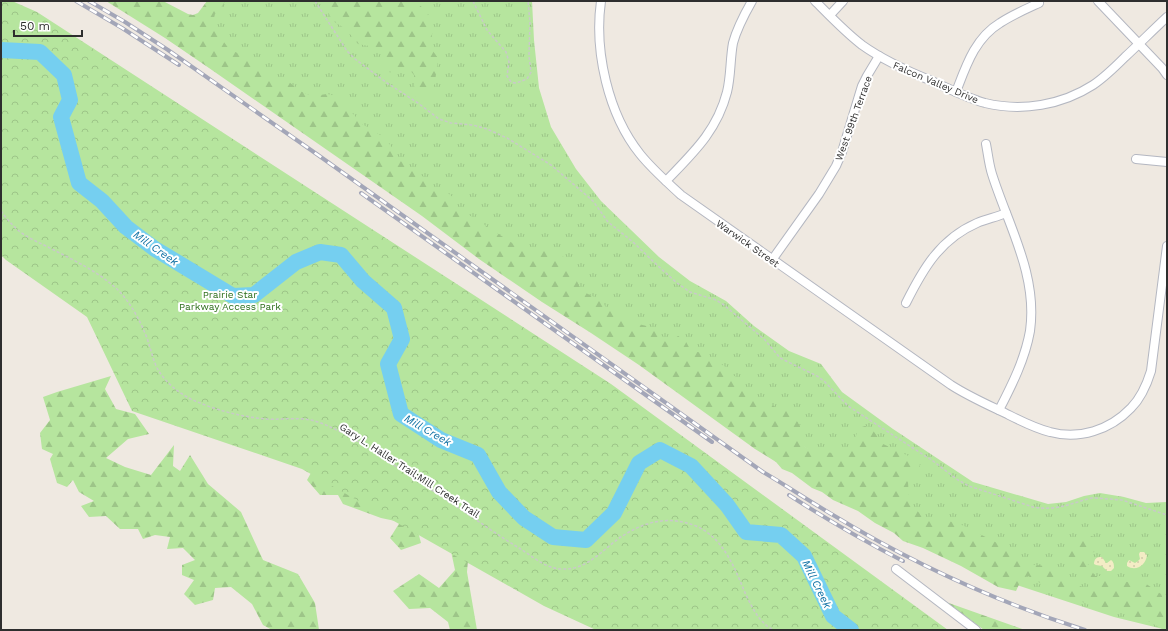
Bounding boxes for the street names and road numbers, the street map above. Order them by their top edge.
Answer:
street label: Falcon Valley Drive [892,60,980,105]
street label: West 99th Terrace [833,74,874,162]
street label: Warwick Street [714,218,782,270]
street label: Gary L. Haller Trail;Mill Creek Trail [338,421,482,520]

